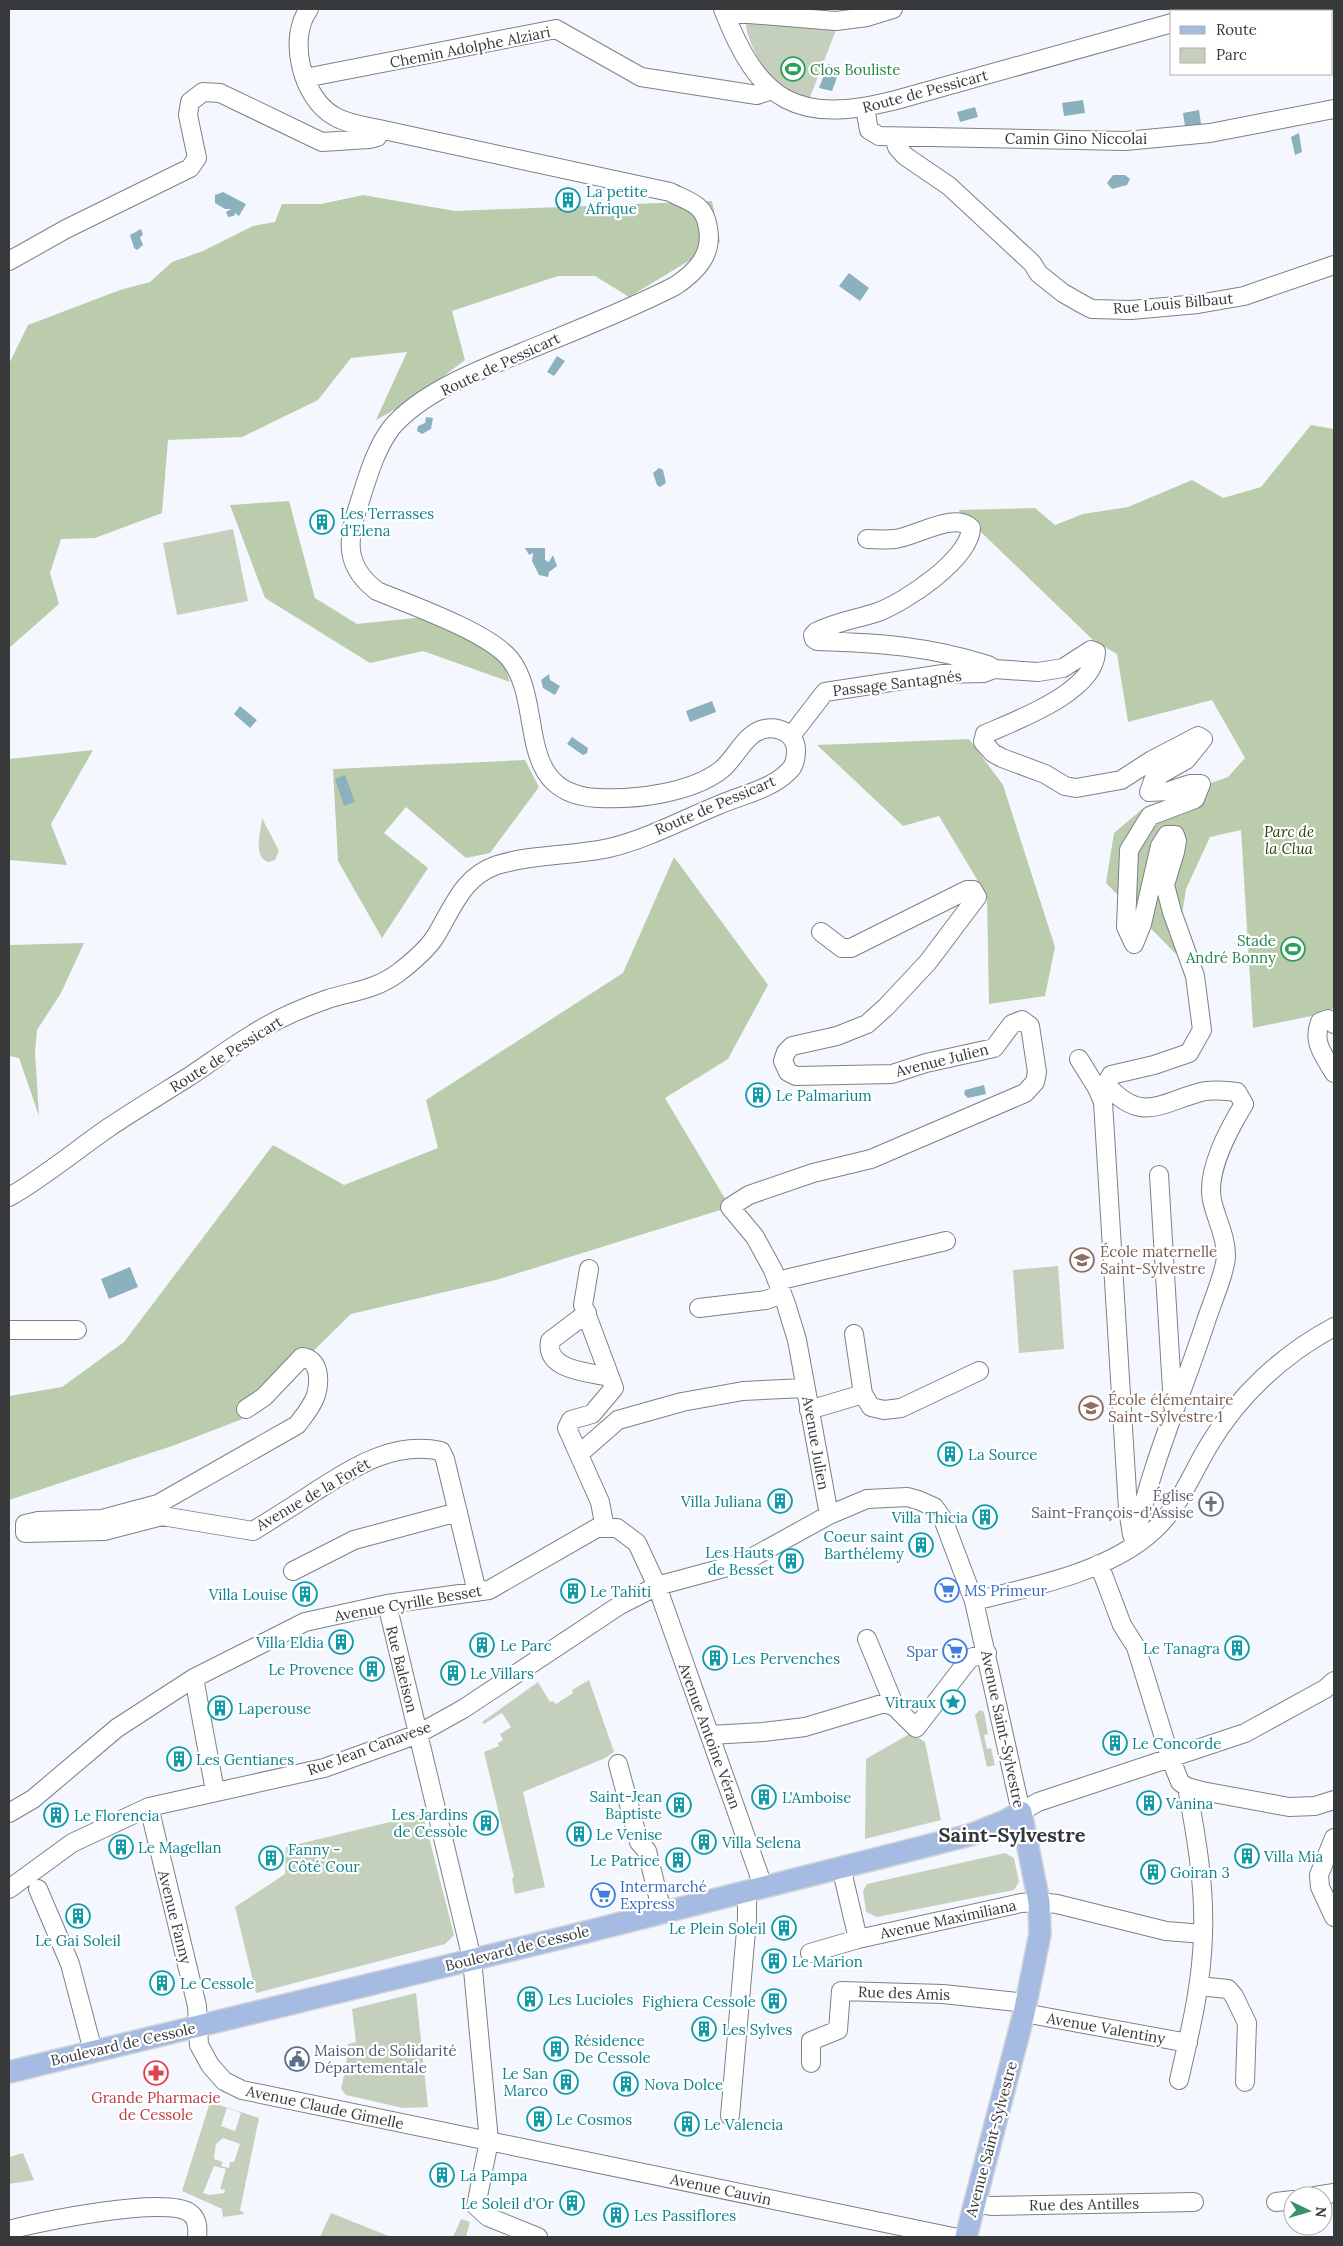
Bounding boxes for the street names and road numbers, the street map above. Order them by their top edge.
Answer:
street label: Chemin Adolphe Alziari [388,22,552,72]
street label: Route de Pessicart [860,65,990,117]
street label: Camin Gino Niccolai [1005,129,1147,148]
street label: Rue Louis Bilbaut [1112,288,1234,318]
street label: Route de Pessicart [437,328,563,400]
street label: Passage Santagnés [831,666,963,700]
street label: Route de Pessicart [652,771,778,839]
street label: Route de Pessicart [166,1012,286,1096]
street label: Avenue Julien [893,1039,990,1081]
street label: Avenue Julien [798,1394,834,1491]
street label: Avenue de la Forêt [252,1454,374,1535]
street label: Avenue Cyrille Besset [332,1581,483,1626]
street label: Rue Baleison [382,1624,422,1714]
street label: Avenue Saint-Sylvestre [977,1648,1029,1809]
street label: Avenue Antoine Véran [674,1660,745,1812]
street label: Rue Jean Canavese [305,1717,433,1779]
street label: Avenue Fanny [154,1867,196,1966]
street label: Avenue Maximiliana [877,1895,1018,1943]
street label: Boulevard de Cessole [443,1921,591,1975]
street label: Rue des Amis [857,1982,951,2004]
street label: Avenue Valentiny [1044,2008,1167,2048]
street label: Boulevard de Cessole [49,2018,197,2070]
street label: Avenue Saint-Sylvestre [961,2059,1021,2220]
street label: Avenue Claude Gimelle [244,2081,405,2133]
street label: Avenue Cauvin [668,2169,773,2209]
street label: Rue des Antilles [1029,2194,1139,2214]

